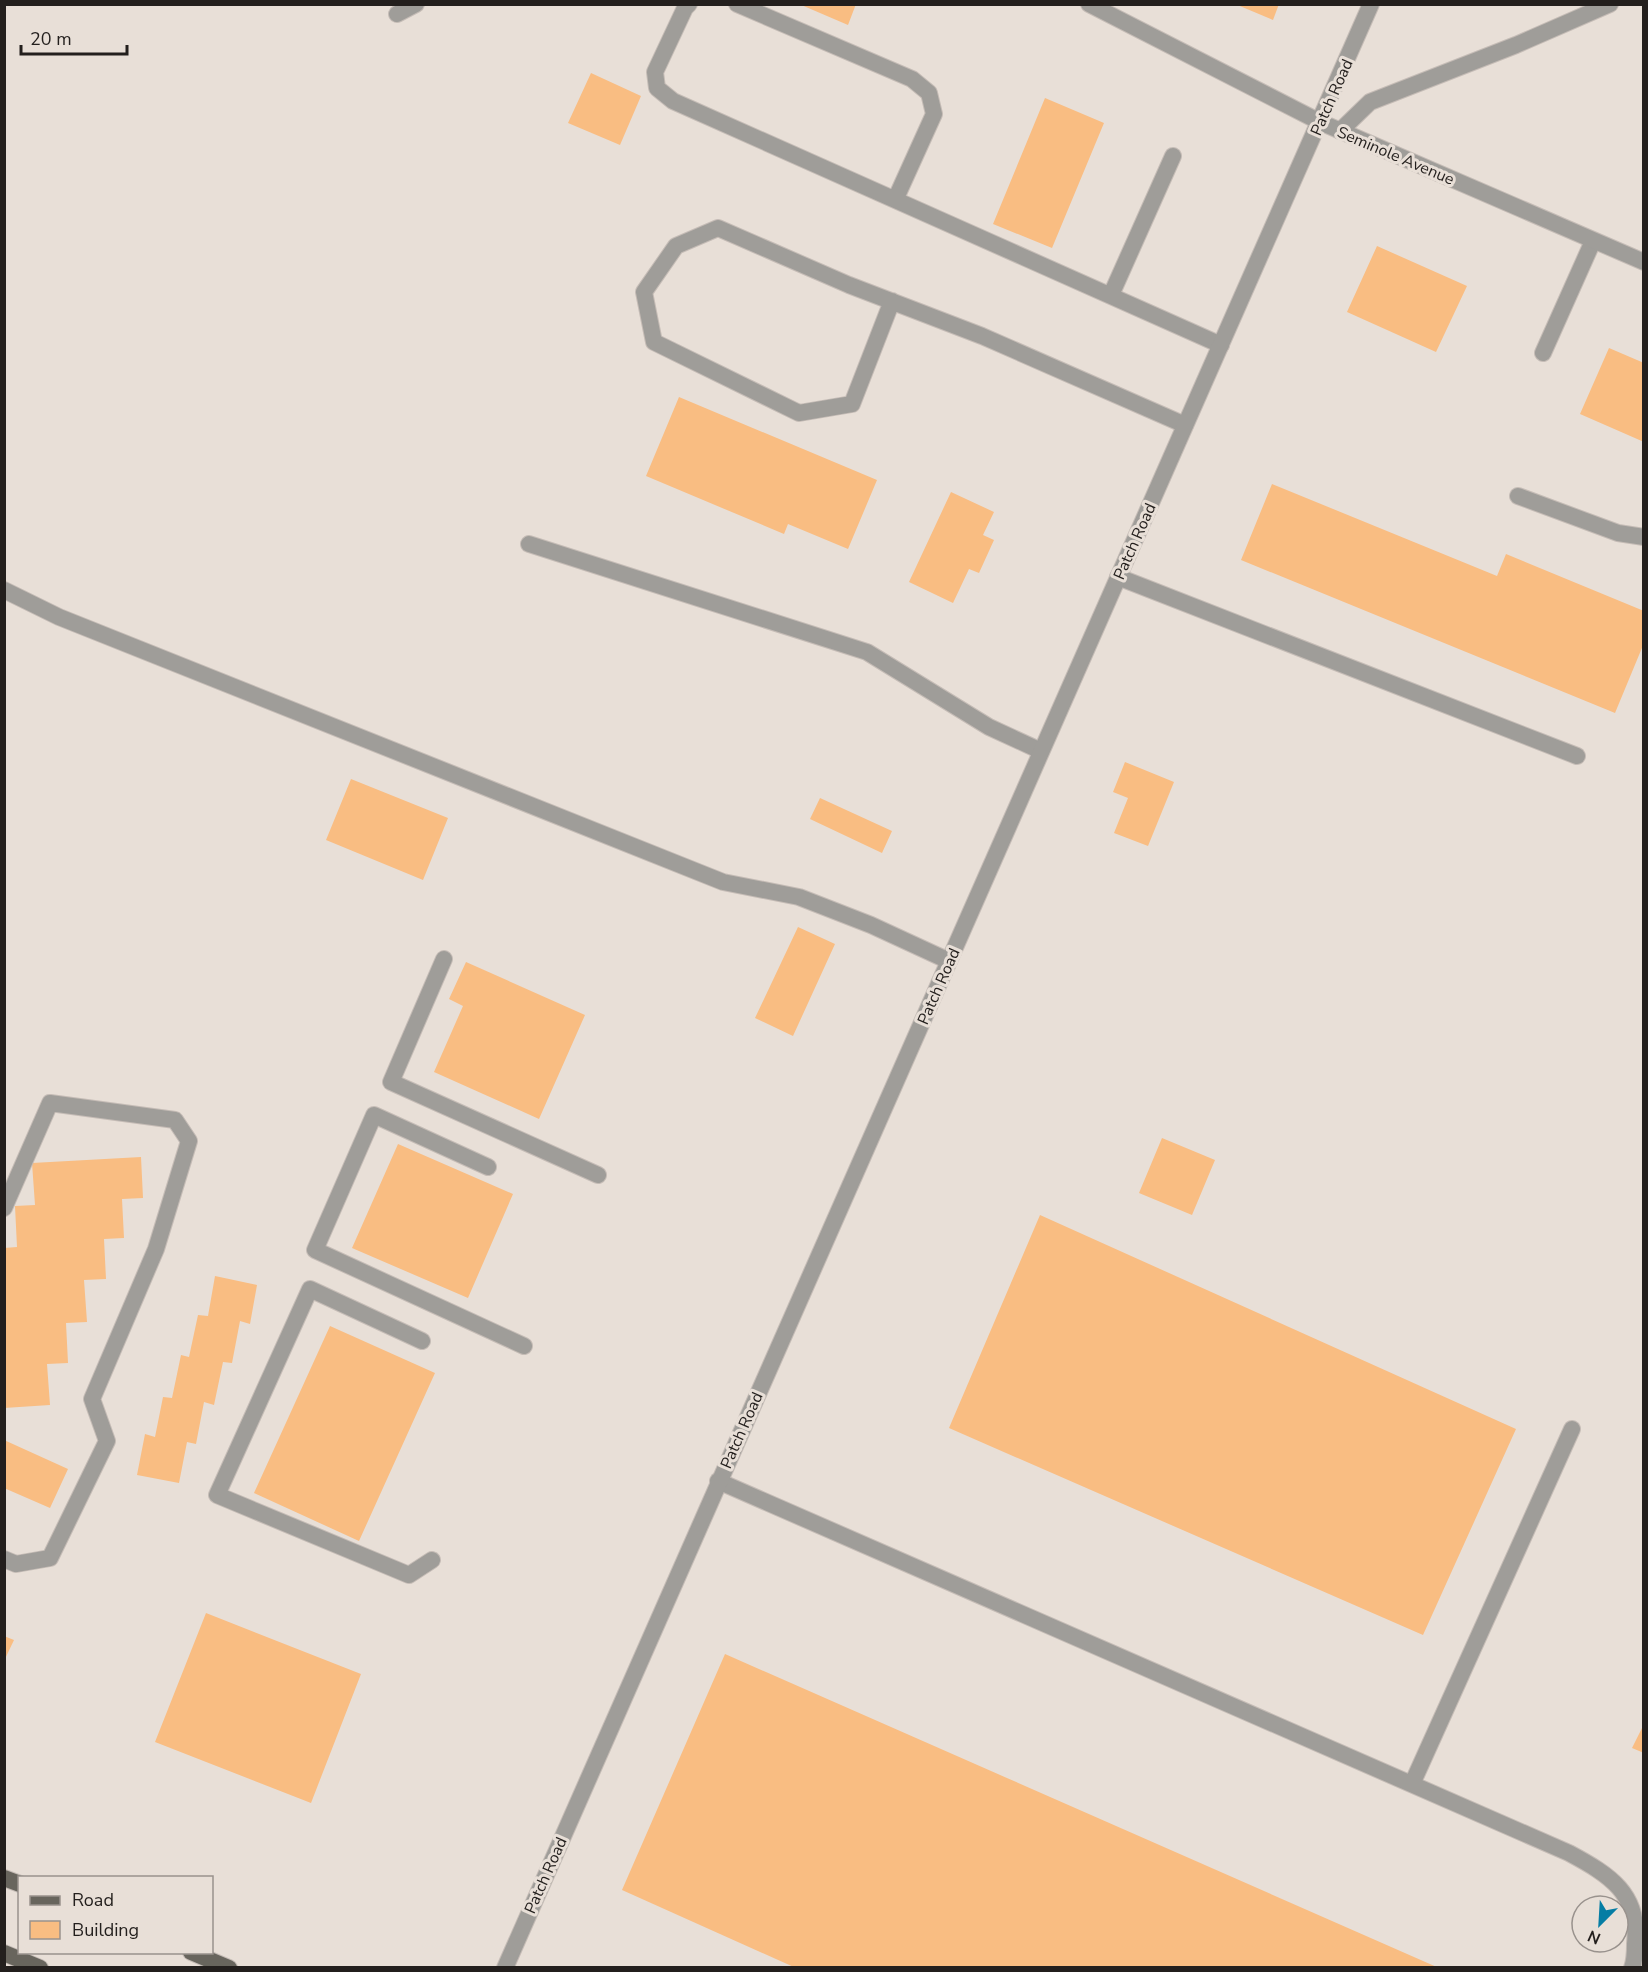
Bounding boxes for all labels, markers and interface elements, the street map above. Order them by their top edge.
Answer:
scale bar [21,18,128,56]
text: 20 m [30,27,72,51]
street label: Patch Road [1305,56,1359,139]
street label: Seminole Avenue [1334,121,1458,191]
street label: Patch Road [1108,500,1162,583]
street label: Patch Road [912,945,966,1028]
street label: Patch Road [715,1389,769,1472]
street label: Patch Road [519,1834,573,1917]
legend [18,1876,213,1954]
text: Road [72,1888,114,1912]
north arrow [1570,1894,1630,1954]
text: Building [72,1918,139,1942]
text: N [1584,1924,1604,1949]

